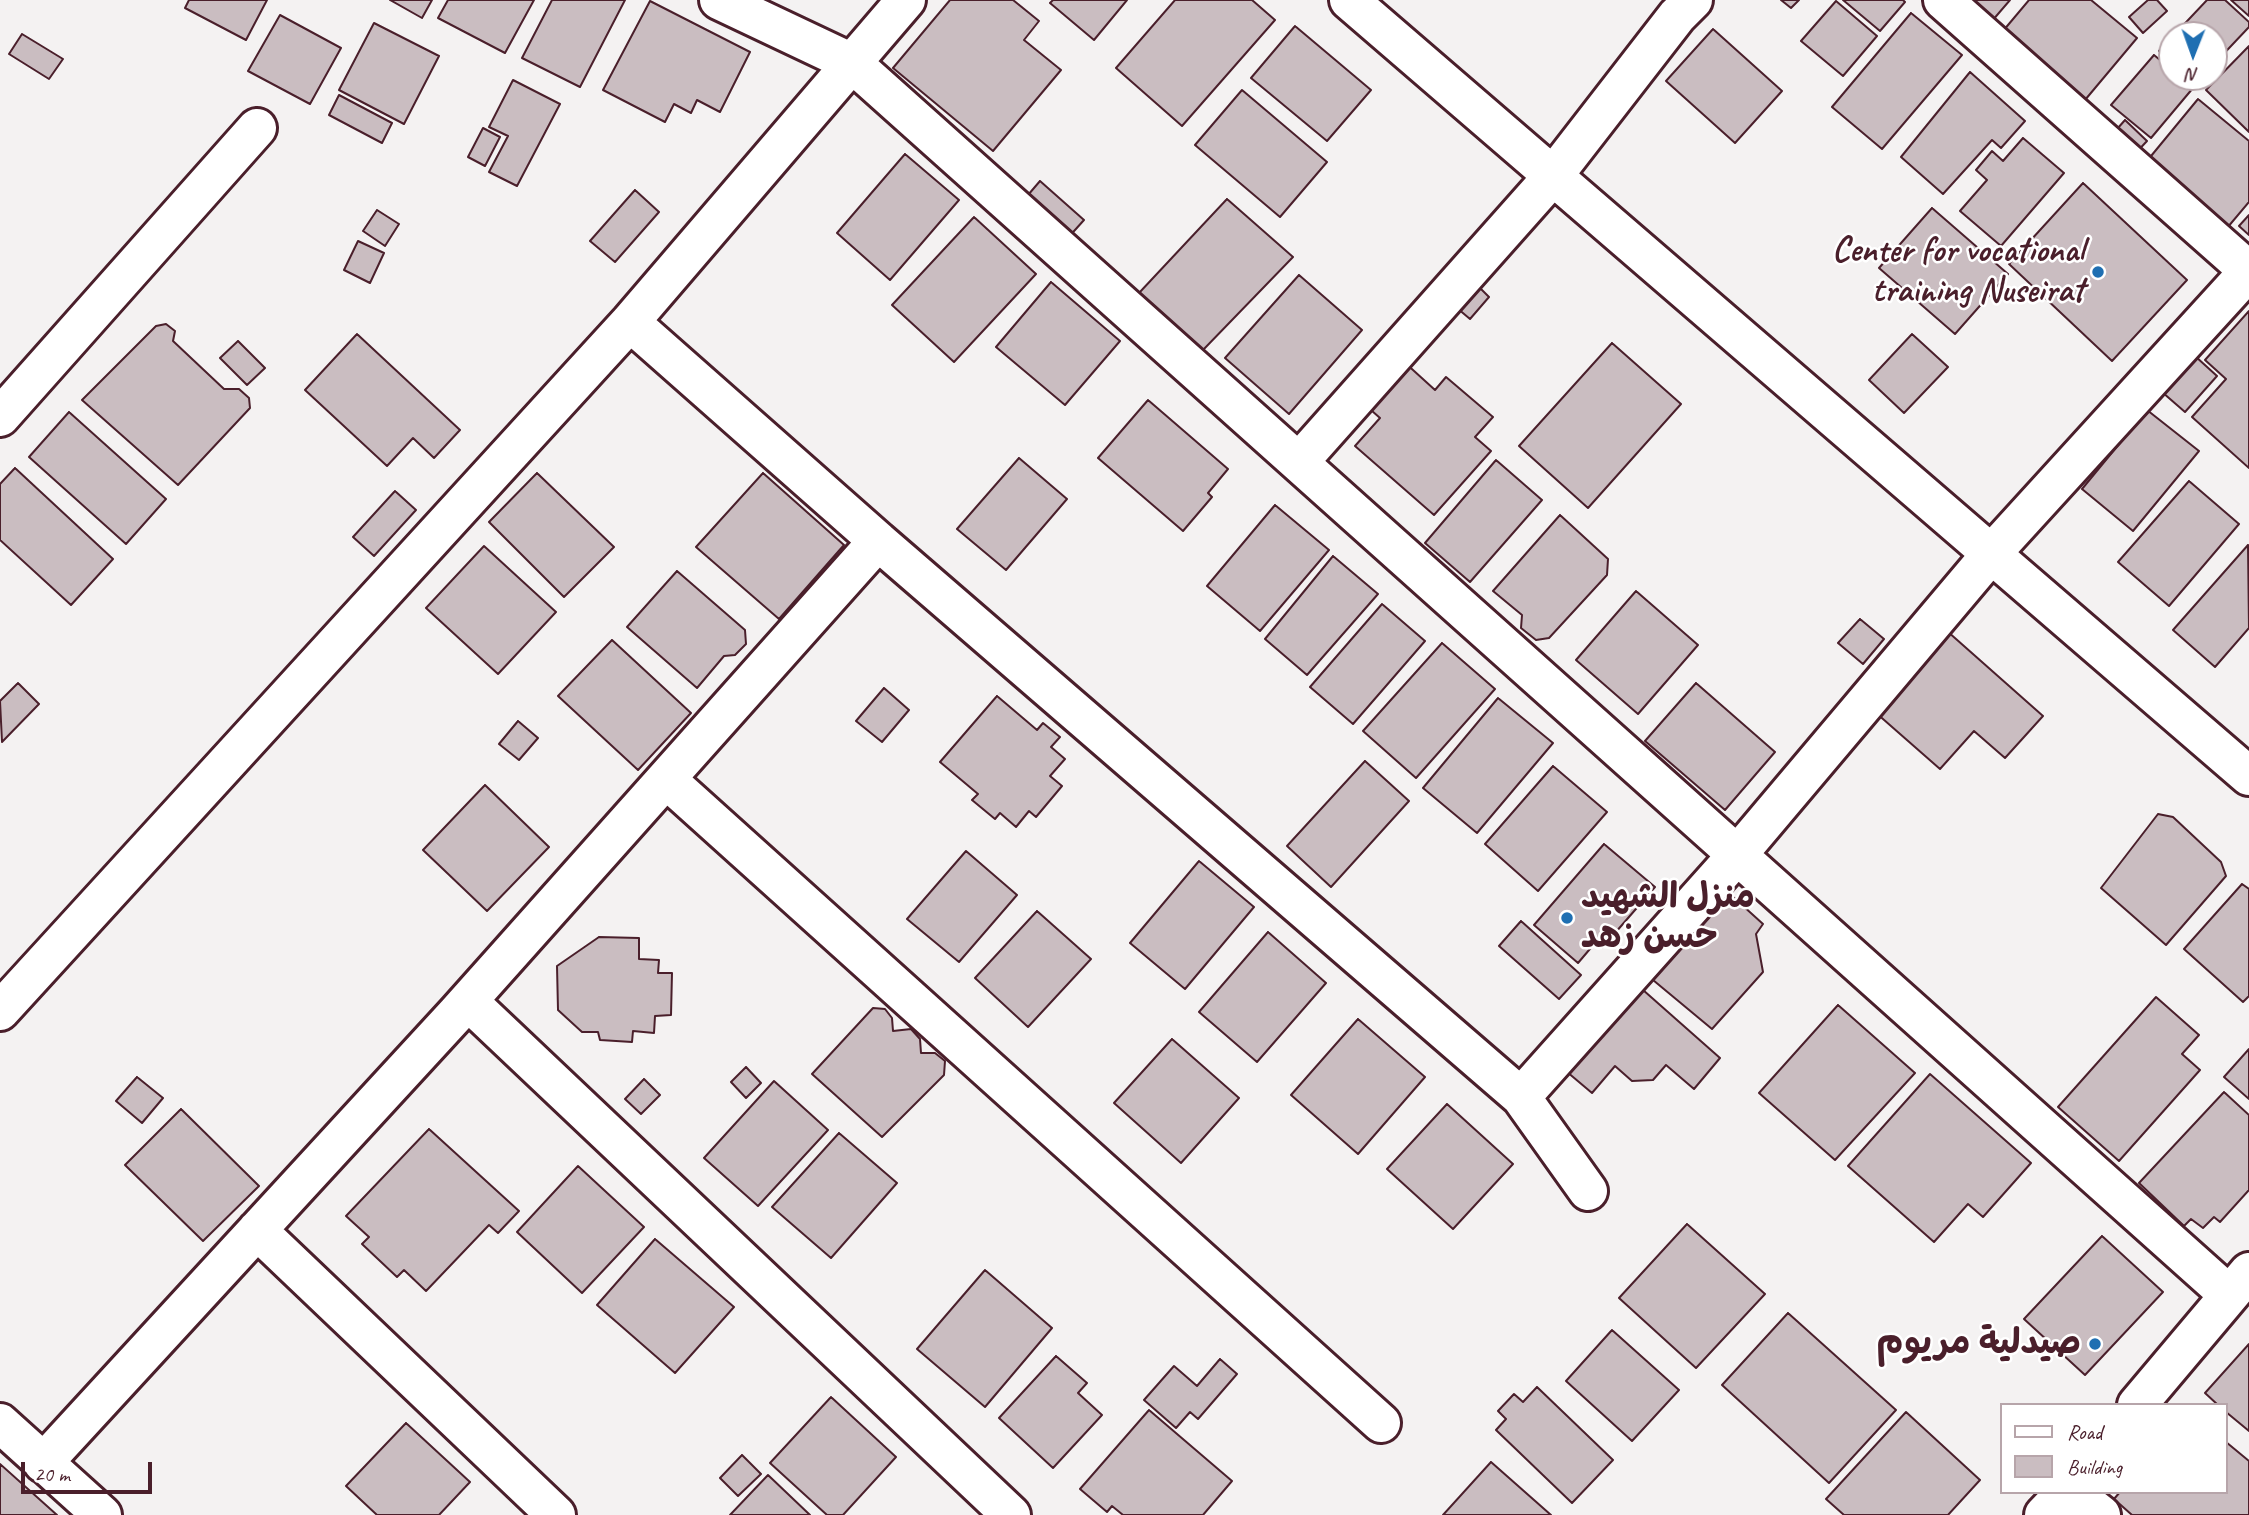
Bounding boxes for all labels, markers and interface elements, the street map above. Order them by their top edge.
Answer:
north arrow [2158,21,2228,91]
text: N [2187,63,2199,87]
place label: Center for vocational training Nuseirat [1832,231,2084,313]
marker: Center for vocational training Nuseirat [2090,264,2106,280]
place label: منزل الشهيد حسن زهد [1581,877,1755,959]
marker: منزل الشهيد حسن زهد [1559,910,1575,926]
place label: صيدلية مريوم [1877,1323,2081,1365]
marker: صيدلية مريوم [2087,1336,2103,1352]
legend [2000,1403,2228,1494]
text: Road [2067,1419,2102,1445]
scale bar [24,1448,156,1492]
text: Building [2067,1454,2122,1480]
text: 20 m [34,1461,70,1487]

